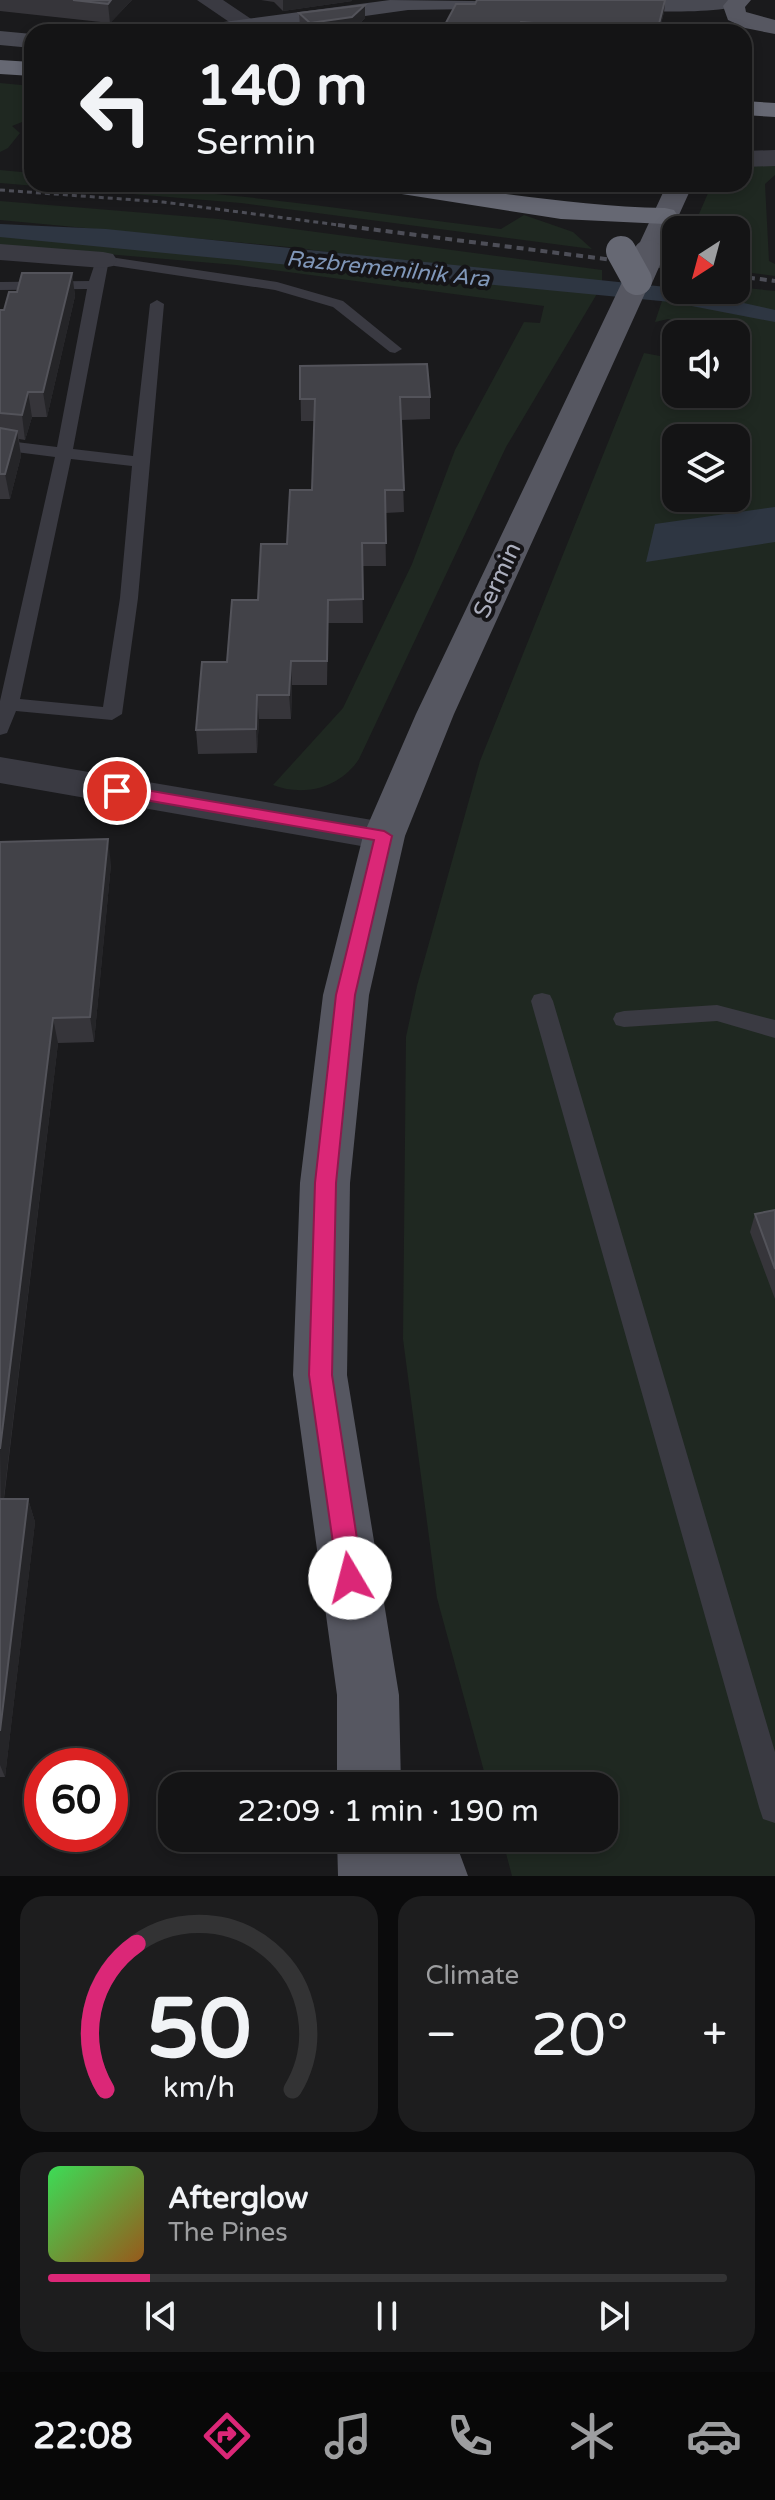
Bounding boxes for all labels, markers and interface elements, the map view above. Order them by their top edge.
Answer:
text: 140 m [196,53,367,120]
icon: left [64,56,168,160]
text: Sermin [196,121,316,164]
north arrow [662,216,750,304]
map controls [662,216,750,512]
water label: Razbremenilnik Ara [285,245,491,293]
button: sound [662,320,750,408]
button: layers [662,424,750,512]
street label: Sermin [467,538,528,623]
pin [83,757,151,825]
icon: arrive [95,769,139,813]
position arrow [308,1536,392,1620]
speed limit sign: 60 [24,1748,128,1852]
text: 22:09 · 1 min · 190 m [237,1793,539,1830]
text: Climate [426,1960,519,1991]
text: 50 [147,1980,251,2080]
text: 20° [531,2000,629,2072]
text: − [426,2009,457,2062]
text: + [702,2009,727,2062]
text: km/h [163,2071,235,2105]
text: Afterglow [168,2180,308,2217]
text: The Pines [168,2217,288,2248]
icon: previous [139,2294,183,2338]
icon: pause [365,2294,409,2338]
icon: next [592,2294,636,2338]
icon: directions [199,2408,255,2464]
icon: music [320,2408,376,2464]
icon: phone [442,2408,498,2464]
icon: climate [564,2408,620,2464]
icon: car [686,2408,742,2464]
text: 22:08 [33,2415,133,2458]

